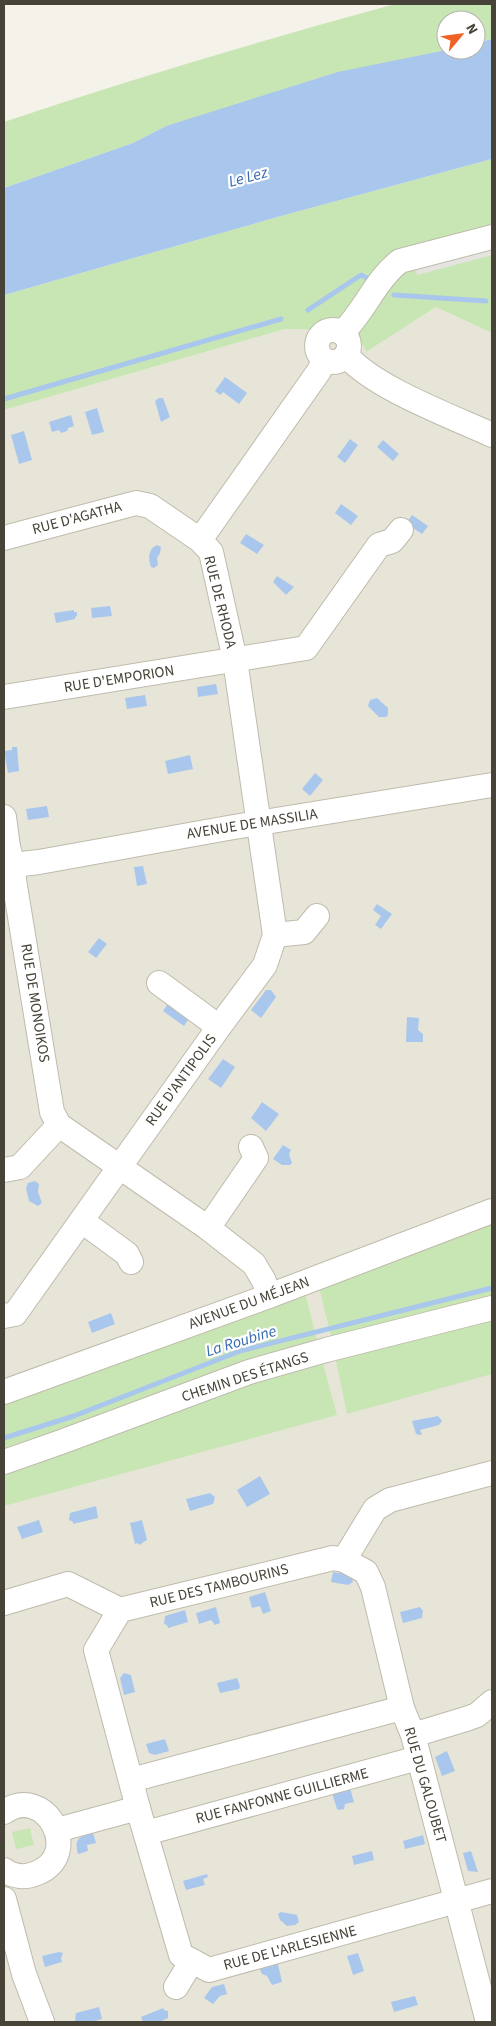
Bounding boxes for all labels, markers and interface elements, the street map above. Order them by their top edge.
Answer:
north arrow [436,10,486,60]
text: N [460,20,482,38]
water label: Le Lez [226,161,270,193]
street label: RUE D'AGATHA [30,496,125,540]
street label: RUE DE RHODA [198,553,242,651]
street label: RUE D'EMPORION [62,660,176,698]
street label: AVENUE DE MASSILIA [185,803,320,845]
street label: RUE DE MONOIKOS [15,942,55,1064]
street label: RUE D'ANTIPOLIS [141,1030,221,1130]
street label: AVENUE DU MÉJEAN [185,1271,313,1335]
water label: La Roubine [203,1320,279,1362]
street label: CHEMIN DES ÉTANGS [179,1347,311,1407]
street label: RUE DES TAMBOURINS [147,1559,291,1613]
street label: RUE DU GALOUBET [398,1725,452,1845]
street label: RUE FANFONNE GUILLIERME [193,1763,371,1829]
street label: RUE DE L'ARLESIENNE [221,1920,359,1976]

